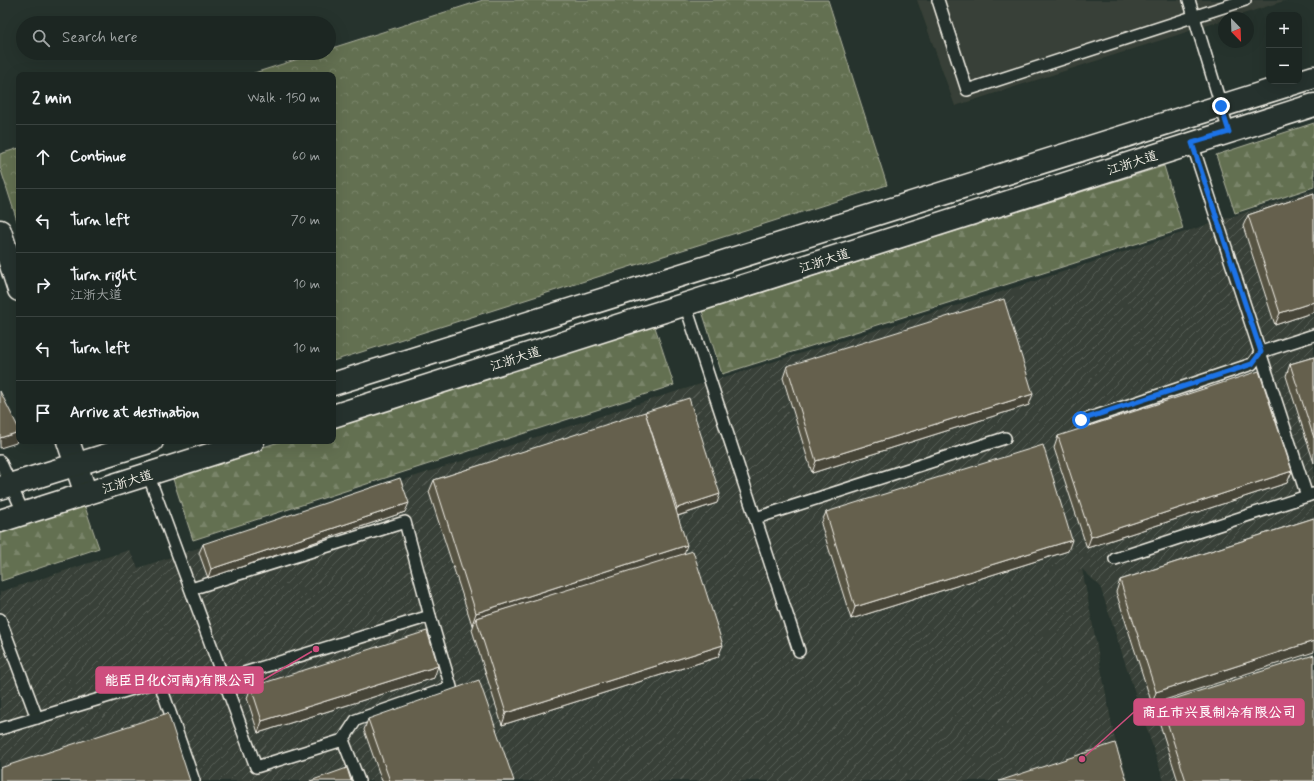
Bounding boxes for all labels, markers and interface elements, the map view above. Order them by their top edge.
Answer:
north arrow [1218,12,1254,48]
map controls [1266,12,1302,84]
button: + [1266,12,1302,48]
search box [16,16,336,60]
icon: search [30,27,52,49]
text: Search here [62,28,138,48]
button: − [1266,48,1302,84]
text: 2 min [32,87,72,109]
text: Walk · 150 m [247,90,320,107]
route end [1212,97,1230,115]
icon: ahead [32,146,54,168]
text: Continue [70,147,126,167]
street label: 江浙大道 [1105,147,1160,180]
text: 60 m [292,148,320,165]
icon: left [32,210,54,232]
text: Turn left [70,211,130,231]
text: 70 m [291,212,320,229]
street label: 江浙大道 [797,245,852,278]
text: Turn right [70,266,137,286]
icon: right [32,274,54,296]
text: 10 m [293,276,320,293]
text: 江浙大道 [70,287,122,304]
icon: left [32,338,54,360]
text: Turn left [70,339,130,359]
text: 10 m [293,340,320,357]
street label: 江浙大道 [488,343,543,376]
icon: arrive [32,402,54,424]
text: Arrive at destination [70,403,199,423]
route start [1072,411,1090,429]
street label: 江浙大道 [100,467,155,498]
callout: 能臣日化(河南)有限公司 [96,667,263,693]
text: 能臣日化(河南)有限公司 [105,672,256,690]
callout: 商丘市兴良制冷有限公司 [1134,699,1304,725]
text: 商丘市兴良制冷有限公司 [1142,704,1296,722]

